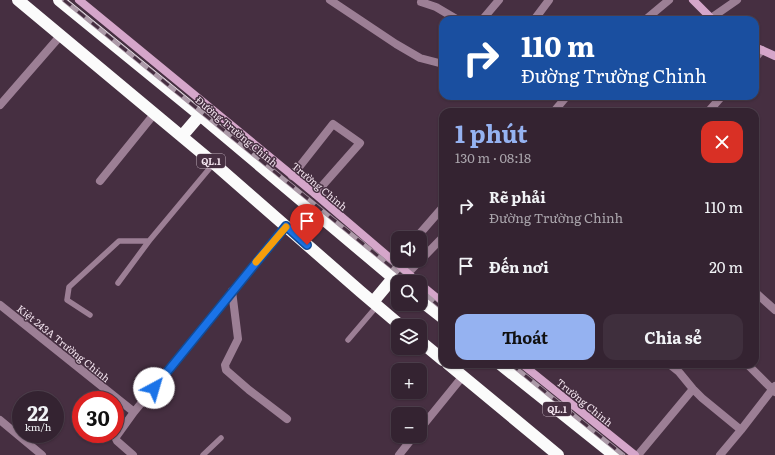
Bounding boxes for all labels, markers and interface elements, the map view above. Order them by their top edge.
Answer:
text: 110 m [521,24,595,66]
icon: right [455,32,507,84]
text: Đường Trường Chinh [521,62,707,89]
street label: Đường Trường Chinh [193,92,282,170]
text: 1 phút [455,115,528,150]
button: close [701,121,743,163]
text: 130 m · 08:18 [455,148,531,167]
road number: QL.1 [197,154,225,168]
street label: Trường Chinh [289,158,351,214]
text: Rẽ phải [489,185,546,208]
icon: right [455,195,477,217]
text: 110 m [705,195,743,218]
pin [290,204,324,245]
text: Đường Trường Chinh [489,208,623,227]
icon: arrive [296,210,318,232]
map controls [391,231,427,443]
button: sound [391,231,427,267]
icon: arrive [455,255,477,277]
text: Đến nơi [489,255,549,278]
text: 20 m [709,255,743,278]
button: search [391,275,427,311]
street label: Kiệt 243A Trường Chinh [14,301,114,386]
button: Thoát [455,314,595,360]
button: Chia sẻ [603,314,743,360]
button: layers [391,319,427,355]
button: + [391,363,427,399]
position arrow [133,367,175,409]
street label: Trường Chinh [554,375,617,430]
speed limit sign: 30 [72,391,124,443]
text: 22 [27,397,49,427]
road number: QL.1 [543,402,571,416]
button: − [391,407,427,443]
text: km/h [25,419,51,434]

